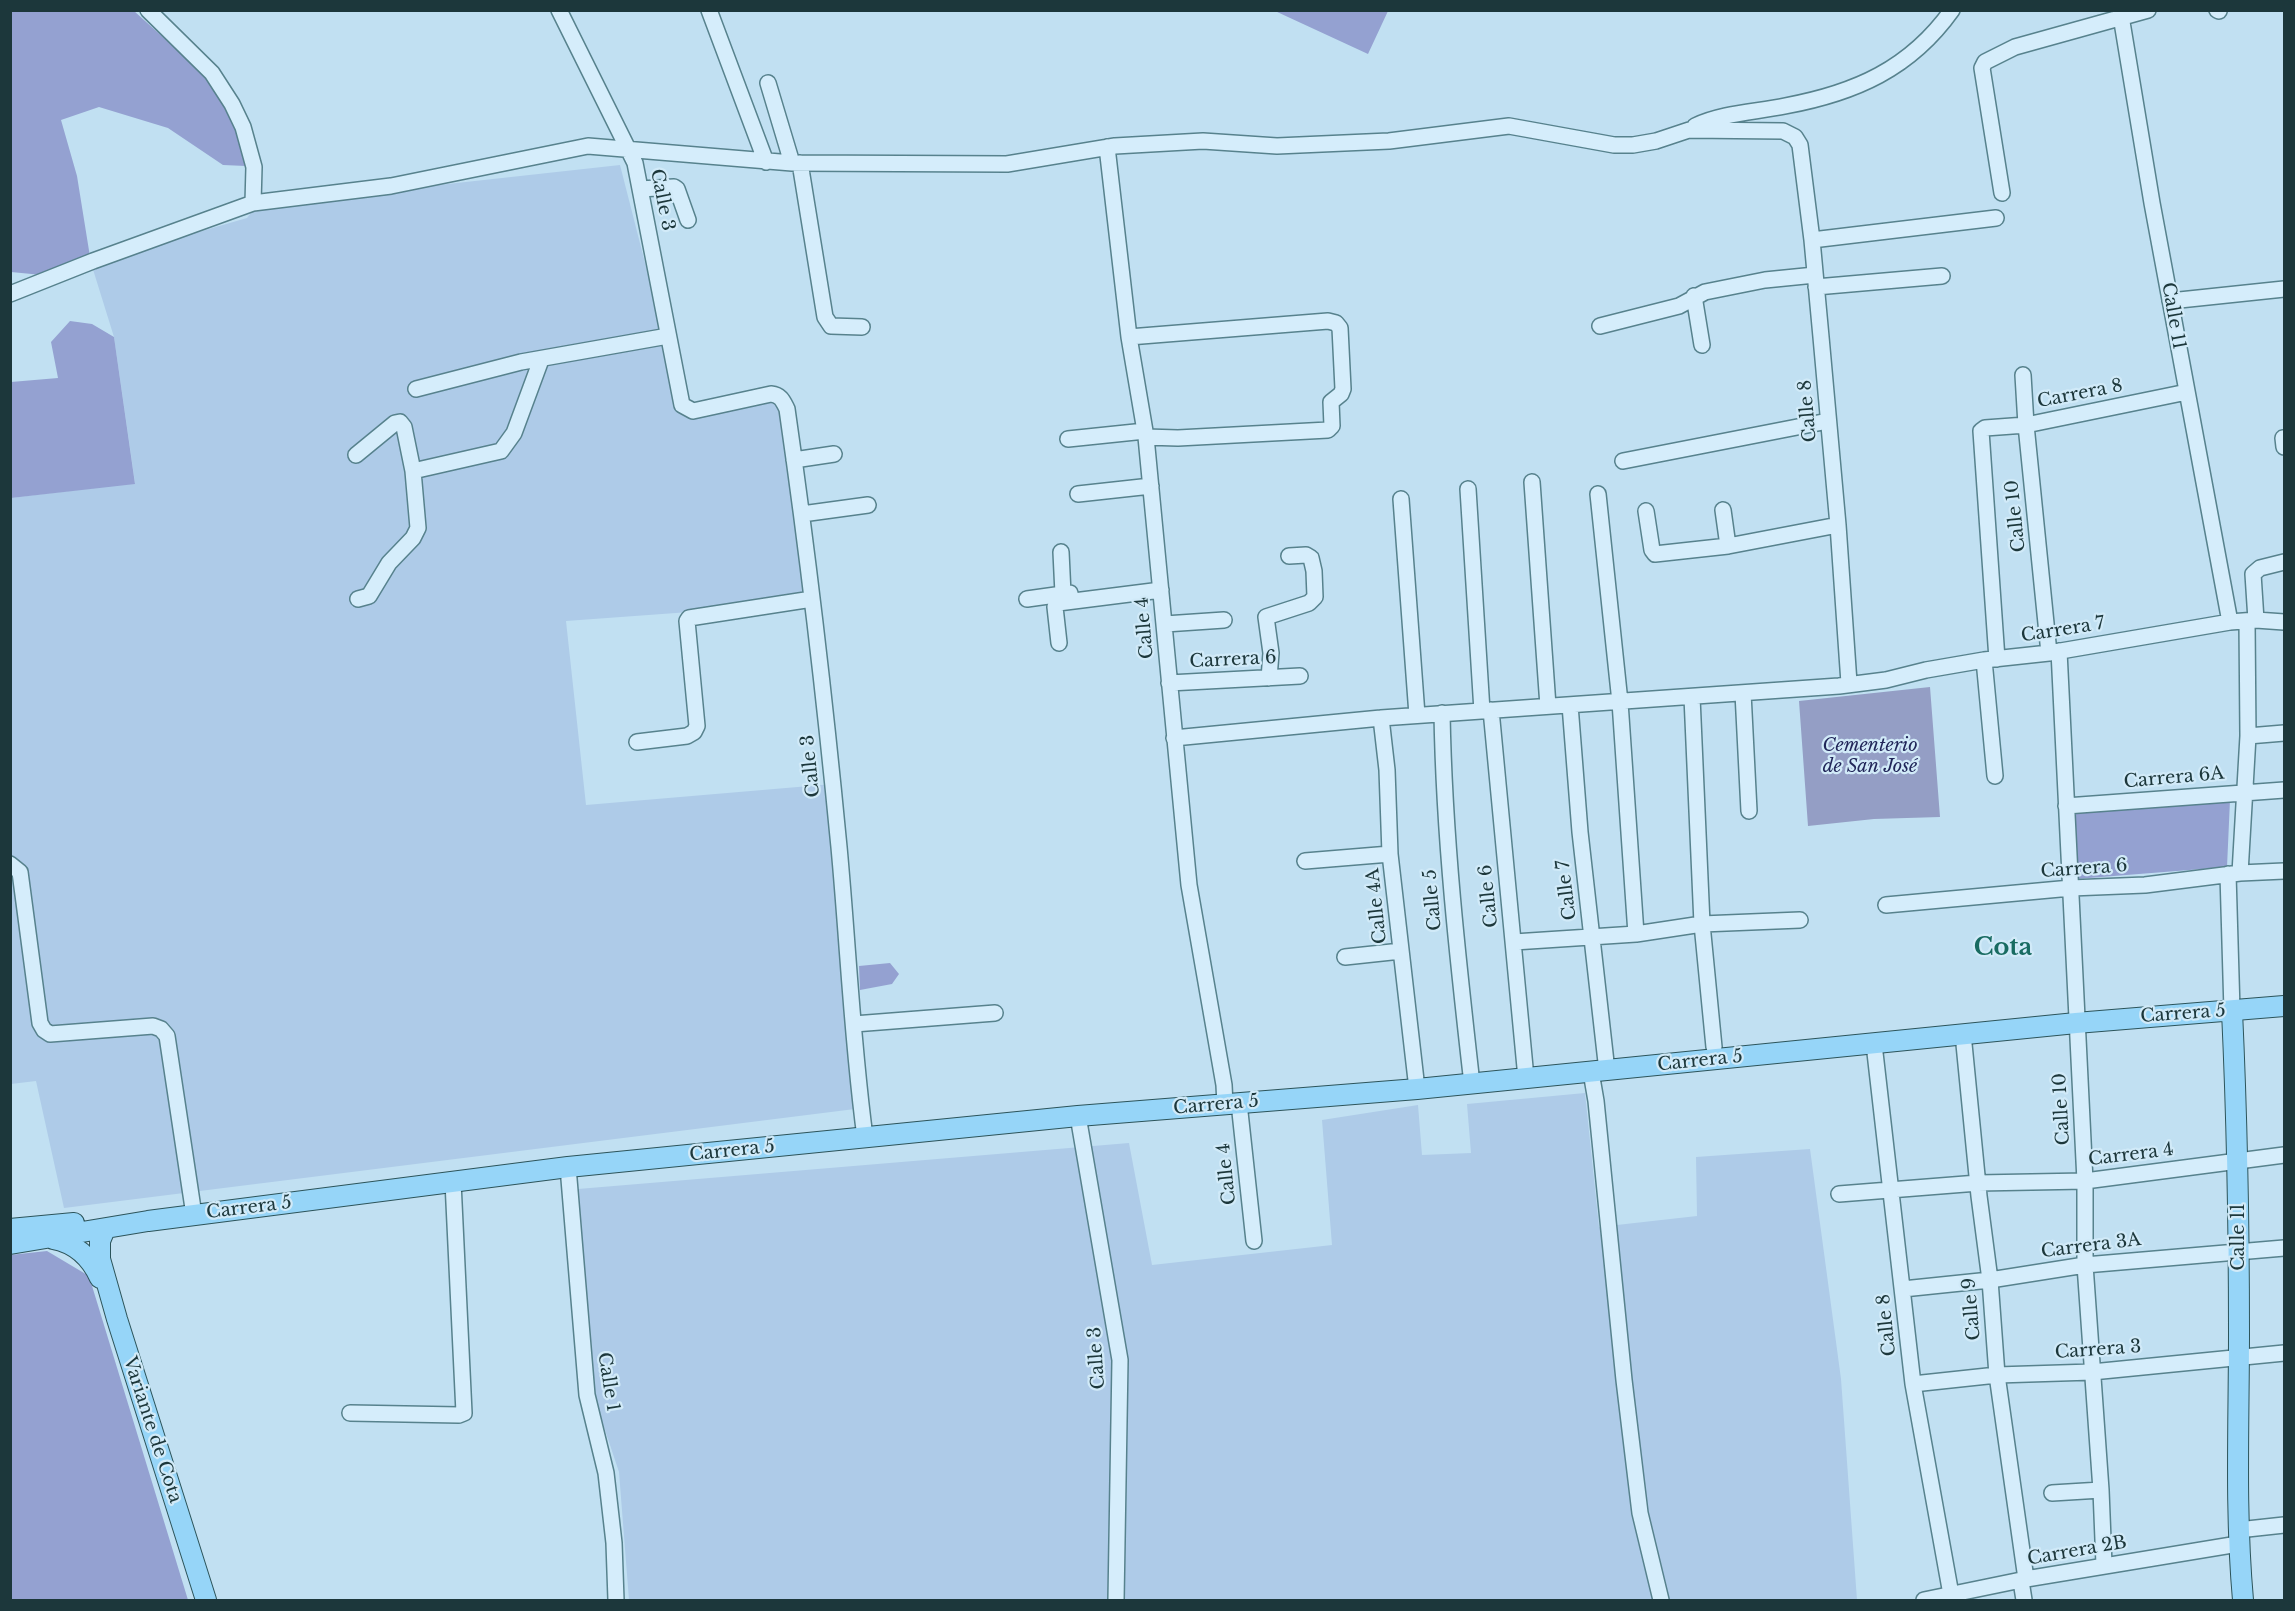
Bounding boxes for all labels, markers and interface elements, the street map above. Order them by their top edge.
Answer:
street label: Calle 3 [645,167,679,233]
street label: Calle 11 [2156,281,2190,351]
street label: Carrera 8 [2036,375,2124,413]
street label: Calle 8 [1795,379,1821,443]
street label: Calle 10 [2001,479,2031,553]
street label: Calle 4 [1132,596,1158,660]
street label: Carrera 7 [2020,613,2106,647]
street label: Carrera 6 [1189,647,1277,673]
street label: Calle 3 [797,734,825,798]
park label: Cementerio de San José [1822,735,1918,777]
street label: Carrera 6A [2123,763,2225,793]
street label: Carrera 6 [2040,855,2128,883]
street label: Calle 7 [1553,859,1581,921]
street label: Calle 6 [1475,863,1503,929]
street label: Calle 4A [1362,867,1392,945]
street label: Calle 5 [1420,868,1446,932]
district label: Cota [1974,934,2032,962]
street label: Carrera 5 [2140,1000,2226,1028]
street label: Carrera 5 [1656,1046,1744,1076]
street label: Calle 10 [2049,1072,2075,1146]
street label: Carrera 5 [1172,1091,1260,1119]
street label: Carrera 5 [688,1136,776,1166]
street label: Carrera 4 [2087,1139,2175,1171]
street label: Calle 4 [1213,1142,1241,1206]
street label: Carrera 5 [205,1192,293,1224]
street label: Calle 11 [2228,1203,2250,1271]
street label: Carrera 3A [2040,1229,2142,1263]
street label: Calle 9 [1958,1277,1986,1341]
street label: Calle 8 [1873,1293,1901,1357]
street label: Calle 3 [1084,1326,1110,1390]
street label: Carrera 3 [2054,1336,2142,1364]
street label: Calle 1 [593,1351,623,1413]
street label: Variante de Cota [118,1354,186,1506]
street label: Carrera 2B [2026,1532,2128,1570]

